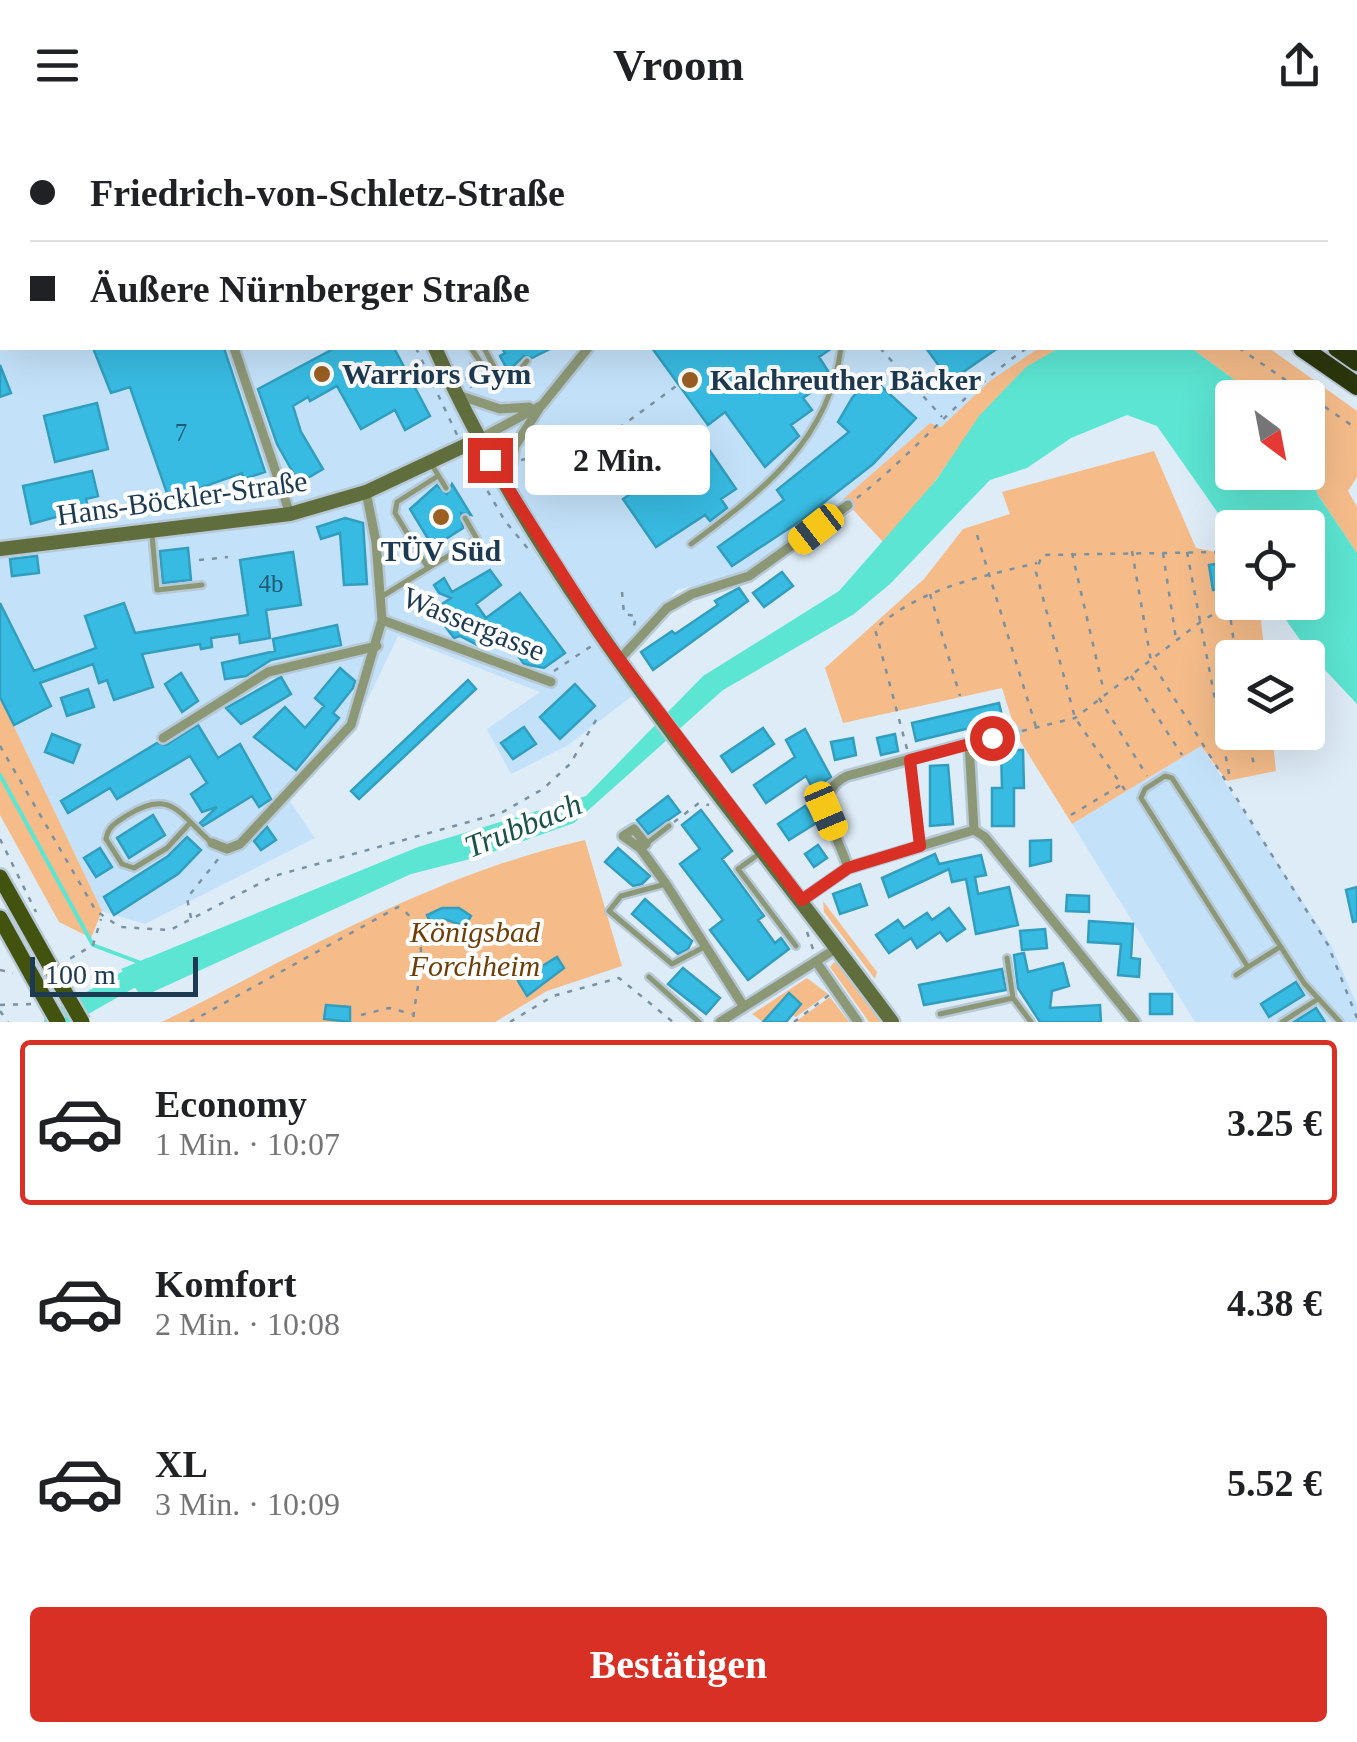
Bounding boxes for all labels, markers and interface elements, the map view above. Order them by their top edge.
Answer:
icon: menu [30,38,85,93]
icon: share [1272,38,1327,93]
text: Vroom [613,40,744,90]
text: Friedrich-von-Schletz-Straße [90,172,565,214]
text: Äußere Nürnberger Straße [90,268,530,310]
place label: Warriors Gym [342,357,531,390]
marker: Warriors Gym [311,363,333,385]
place label: Kalchreuther Bäcker [710,363,981,396]
marker: Kalchreuther Bäcker [679,369,701,391]
north arrow [1215,380,1325,490]
map controls [1215,380,1325,750]
house number: 7 [175,419,187,446]
callout: 2 Min. [525,425,710,495]
route end [468,438,513,483]
text: 2 Min. [573,442,662,478]
street label: Hans-Böckler-Straße [55,464,309,531]
car [783,499,849,559]
marker: TÜV Süd [430,506,452,528]
button: locate [1215,510,1325,620]
place label: TÜV Süd [381,534,501,567]
house number: 4b [259,570,284,597]
street label: Wassergasse [398,580,550,667]
button: layers [1215,640,1325,750]
route start [970,716,1015,761]
car [800,778,852,844]
water label: Trubbach [459,785,587,865]
park label: Königsbad Forchheim [409,915,541,982]
scale bar [30,952,198,996]
text: 100 m [45,959,116,990]
icon: car [35,1078,125,1168]
text: Economy [155,1083,307,1125]
text: 3.25 € [1227,1102,1322,1144]
text: 1 Min. · 10:07 [155,1126,340,1162]
icon: car [35,1258,125,1348]
text: Komfort [155,1263,296,1305]
text: 4.38 € [1227,1282,1322,1324]
text: 2 Min. · 10:08 [155,1306,340,1342]
icon: car [35,1438,125,1528]
text: XL [155,1443,208,1485]
text: 5.52 € [1227,1462,1322,1504]
text: 3 Min. · 10:09 [155,1486,340,1522]
button: Bestätigen [30,1607,1327,1722]

